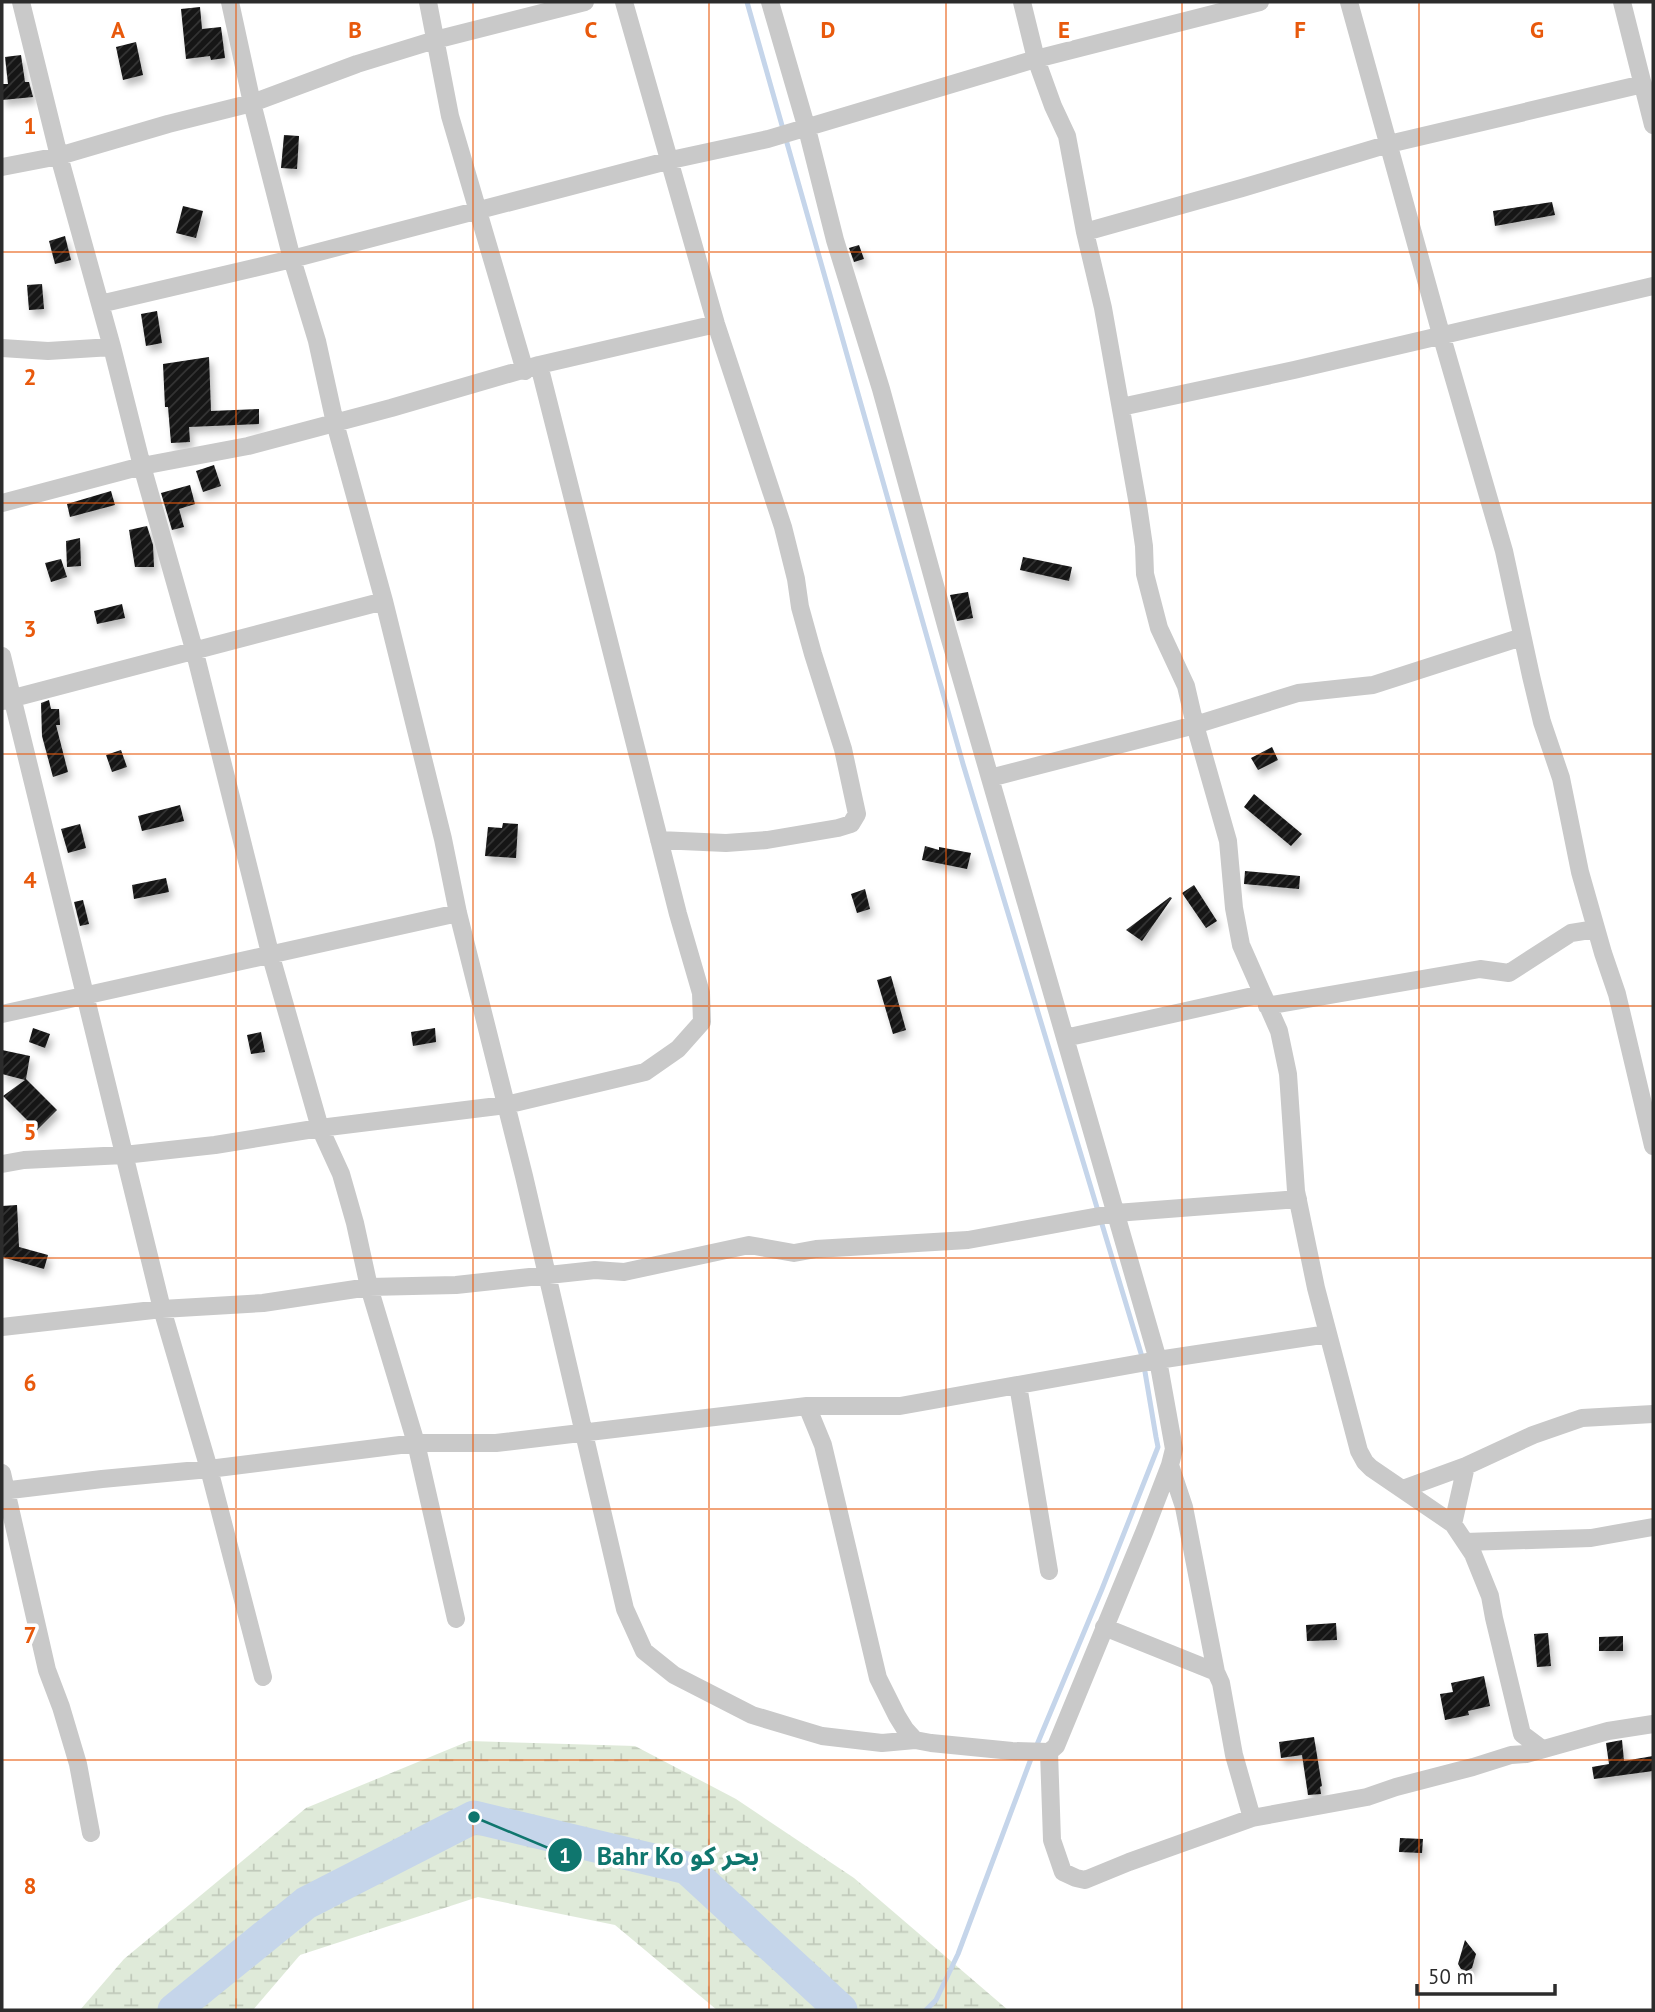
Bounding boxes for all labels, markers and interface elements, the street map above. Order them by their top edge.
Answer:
text: A [111,15,125,44]
text: B [348,15,362,44]
text: C [585,15,598,44]
text: D [821,15,835,44]
text: E [1058,15,1070,44]
text: F [1294,15,1306,44]
text: G [1530,15,1544,44]
text: 1 [23,111,37,140]
text: 2 [23,362,37,391]
text: 3 [23,614,37,643]
text: 4 [23,865,37,894]
text: 5 [23,1117,37,1146]
text: 6 [23,1368,37,1397]
text: 7 [23,1620,37,1649]
callout: Bahr Ko بحر كو [548,1832,773,1879]
text: Bahr Ko بحر كو [597,1839,759,1872]
text: 1 [559,1842,571,1869]
text: 8 [23,1871,37,1900]
scale bar [1417,1952,1555,1996]
text: 50 m [1428,1963,1474,1990]

